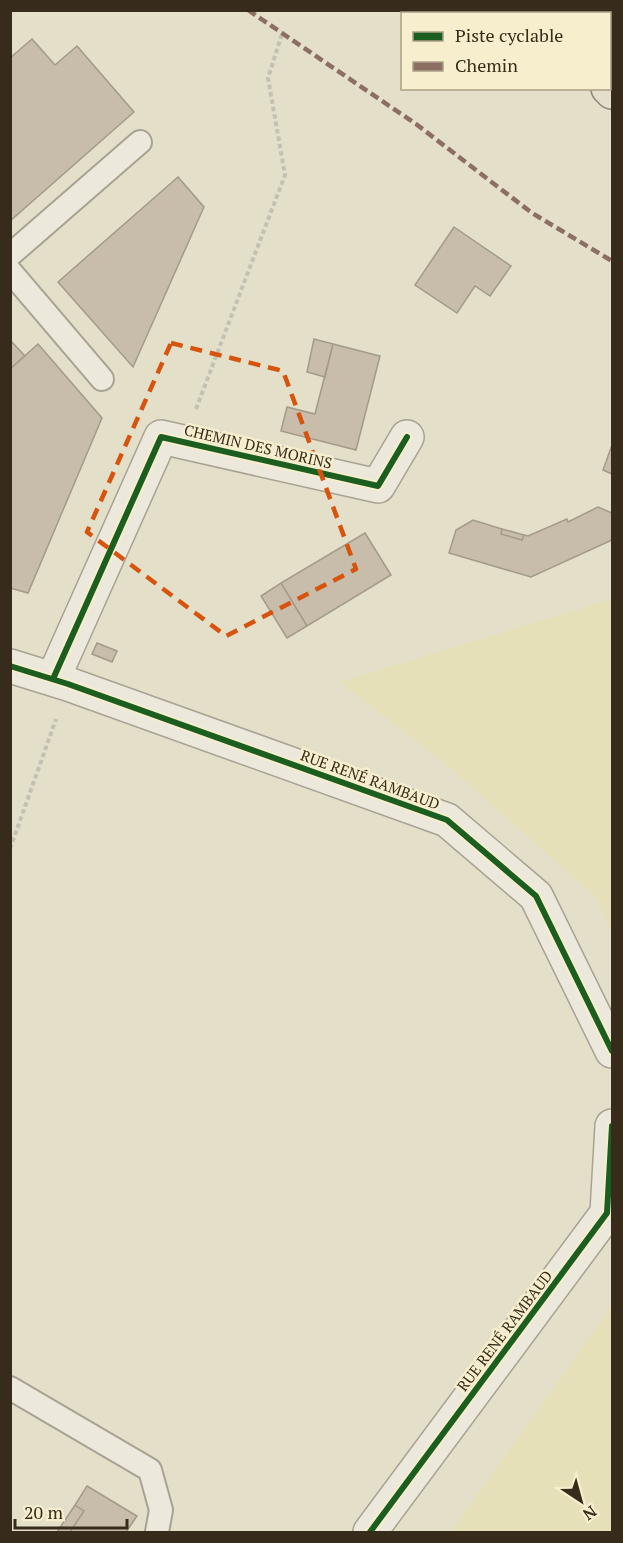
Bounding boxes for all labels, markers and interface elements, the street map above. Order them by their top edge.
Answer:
legend [401,12,611,90]
text: Piste cyclable [455,23,563,47]
text: Chemin [455,53,518,77]
street label: CHEMIN DES MORINS [182,419,334,473]
street label: RUE RENÉ RAMBAUD [298,745,443,814]
street label: RUE RENÉ RAMBAUD [452,1266,556,1395]
north arrow [551,1471,611,1531]
scale bar [15,1492,128,1530]
text: 20 m [24,1500,64,1524]
text: N [578,1501,601,1526]

